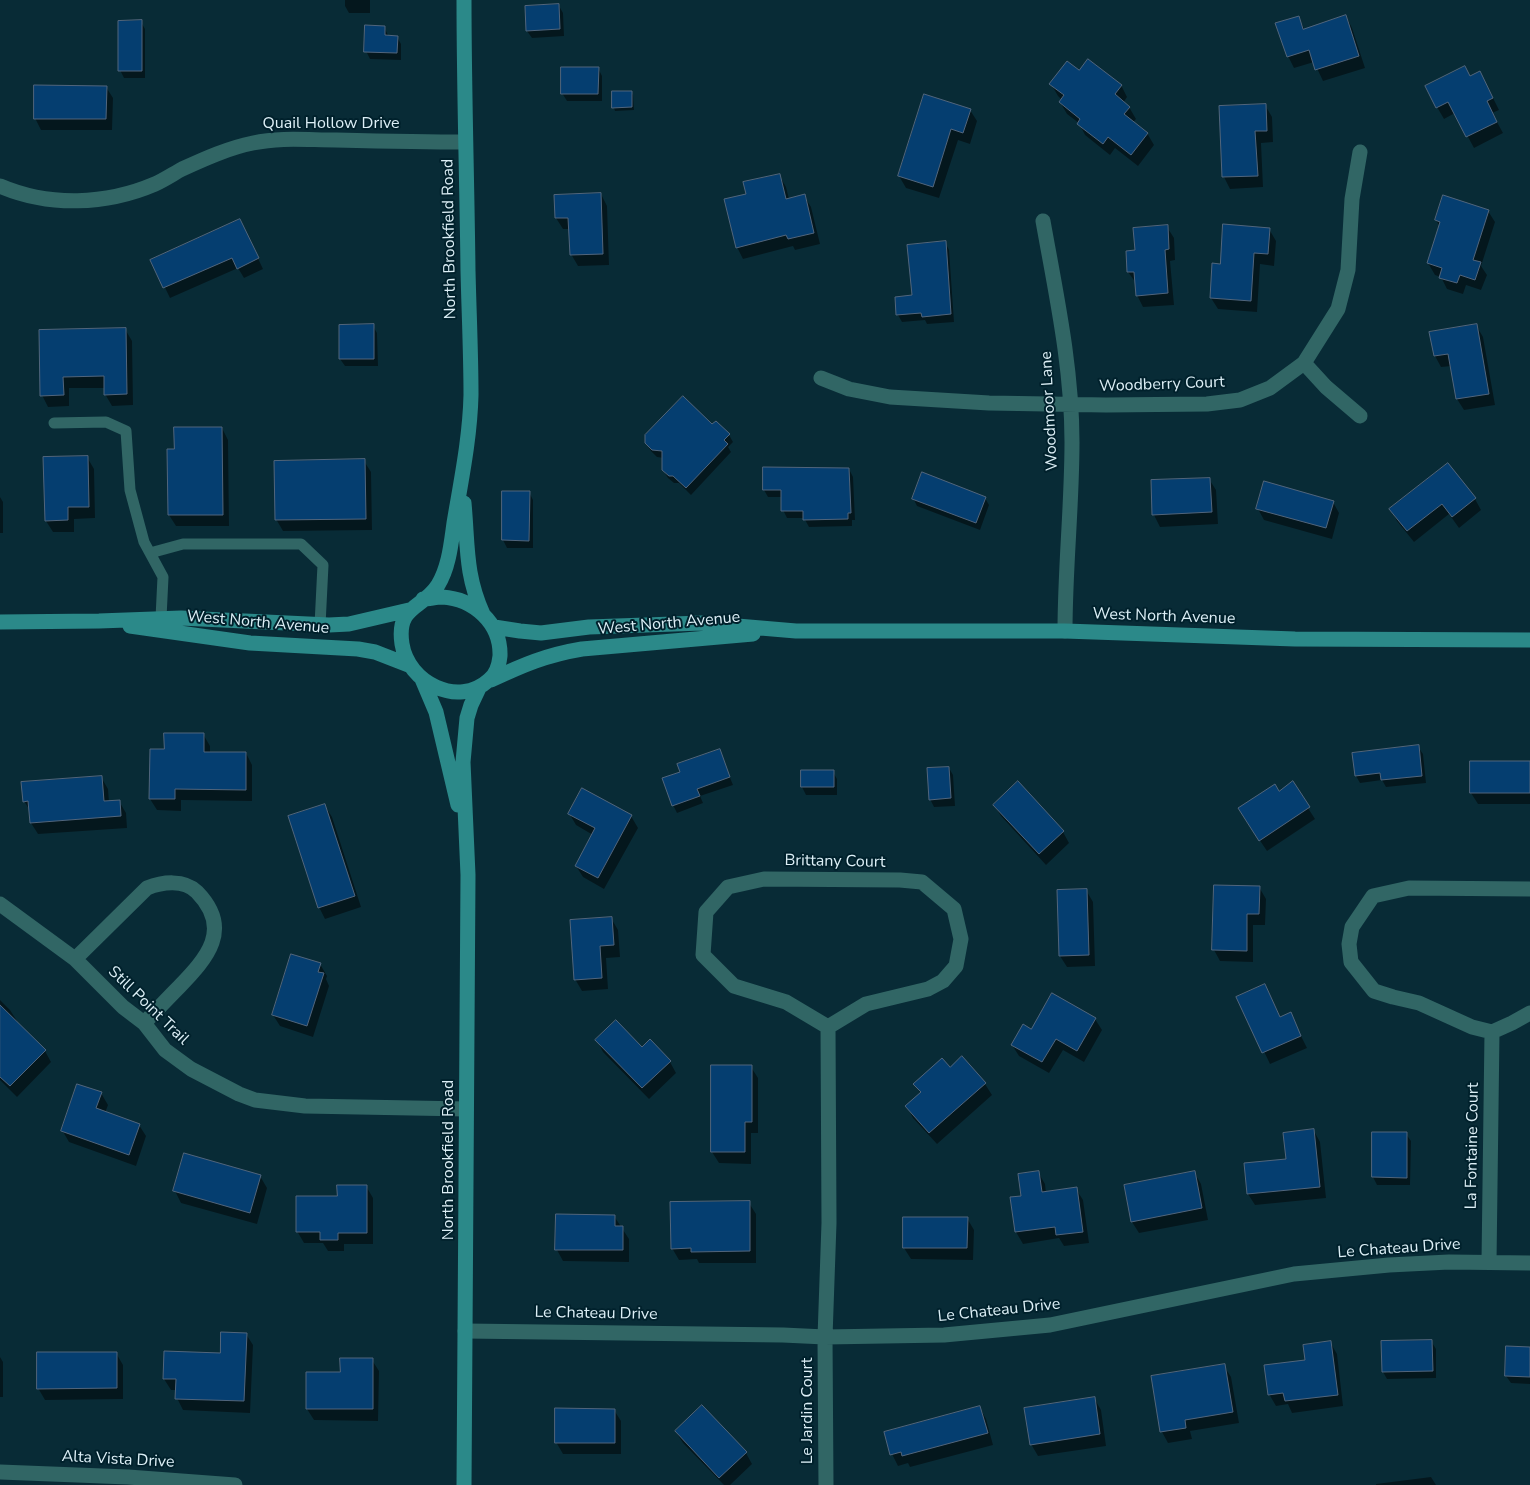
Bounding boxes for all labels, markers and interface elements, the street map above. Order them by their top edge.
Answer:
street label: Quail Hollow Drive [262,114,400,134]
street label: North Brookfield Road [439,158,461,320]
street label: Woodmoor Lane [1037,351,1063,471]
street label: Woodberry Court [1099,373,1225,397]
street label: West North Avenue [1092,605,1236,629]
street label: West North Avenue [186,607,330,639]
street label: West North Avenue [597,608,741,640]
street label: Brittany Court [784,852,886,872]
street label: Still Point Trail [104,963,192,1049]
street label: North Brookfield Road [439,1080,459,1240]
street label: La Fontaine Court [1462,1082,1484,1210]
street label: Le Chateau Drive [1337,1235,1461,1263]
street label: Le Chateau Drive [937,1295,1061,1327]
street label: Le Chateau Drive [534,1303,658,1325]
street label: Le Jardin Court [798,1358,818,1464]
street label: Alta Vista Drive [61,1447,175,1473]

